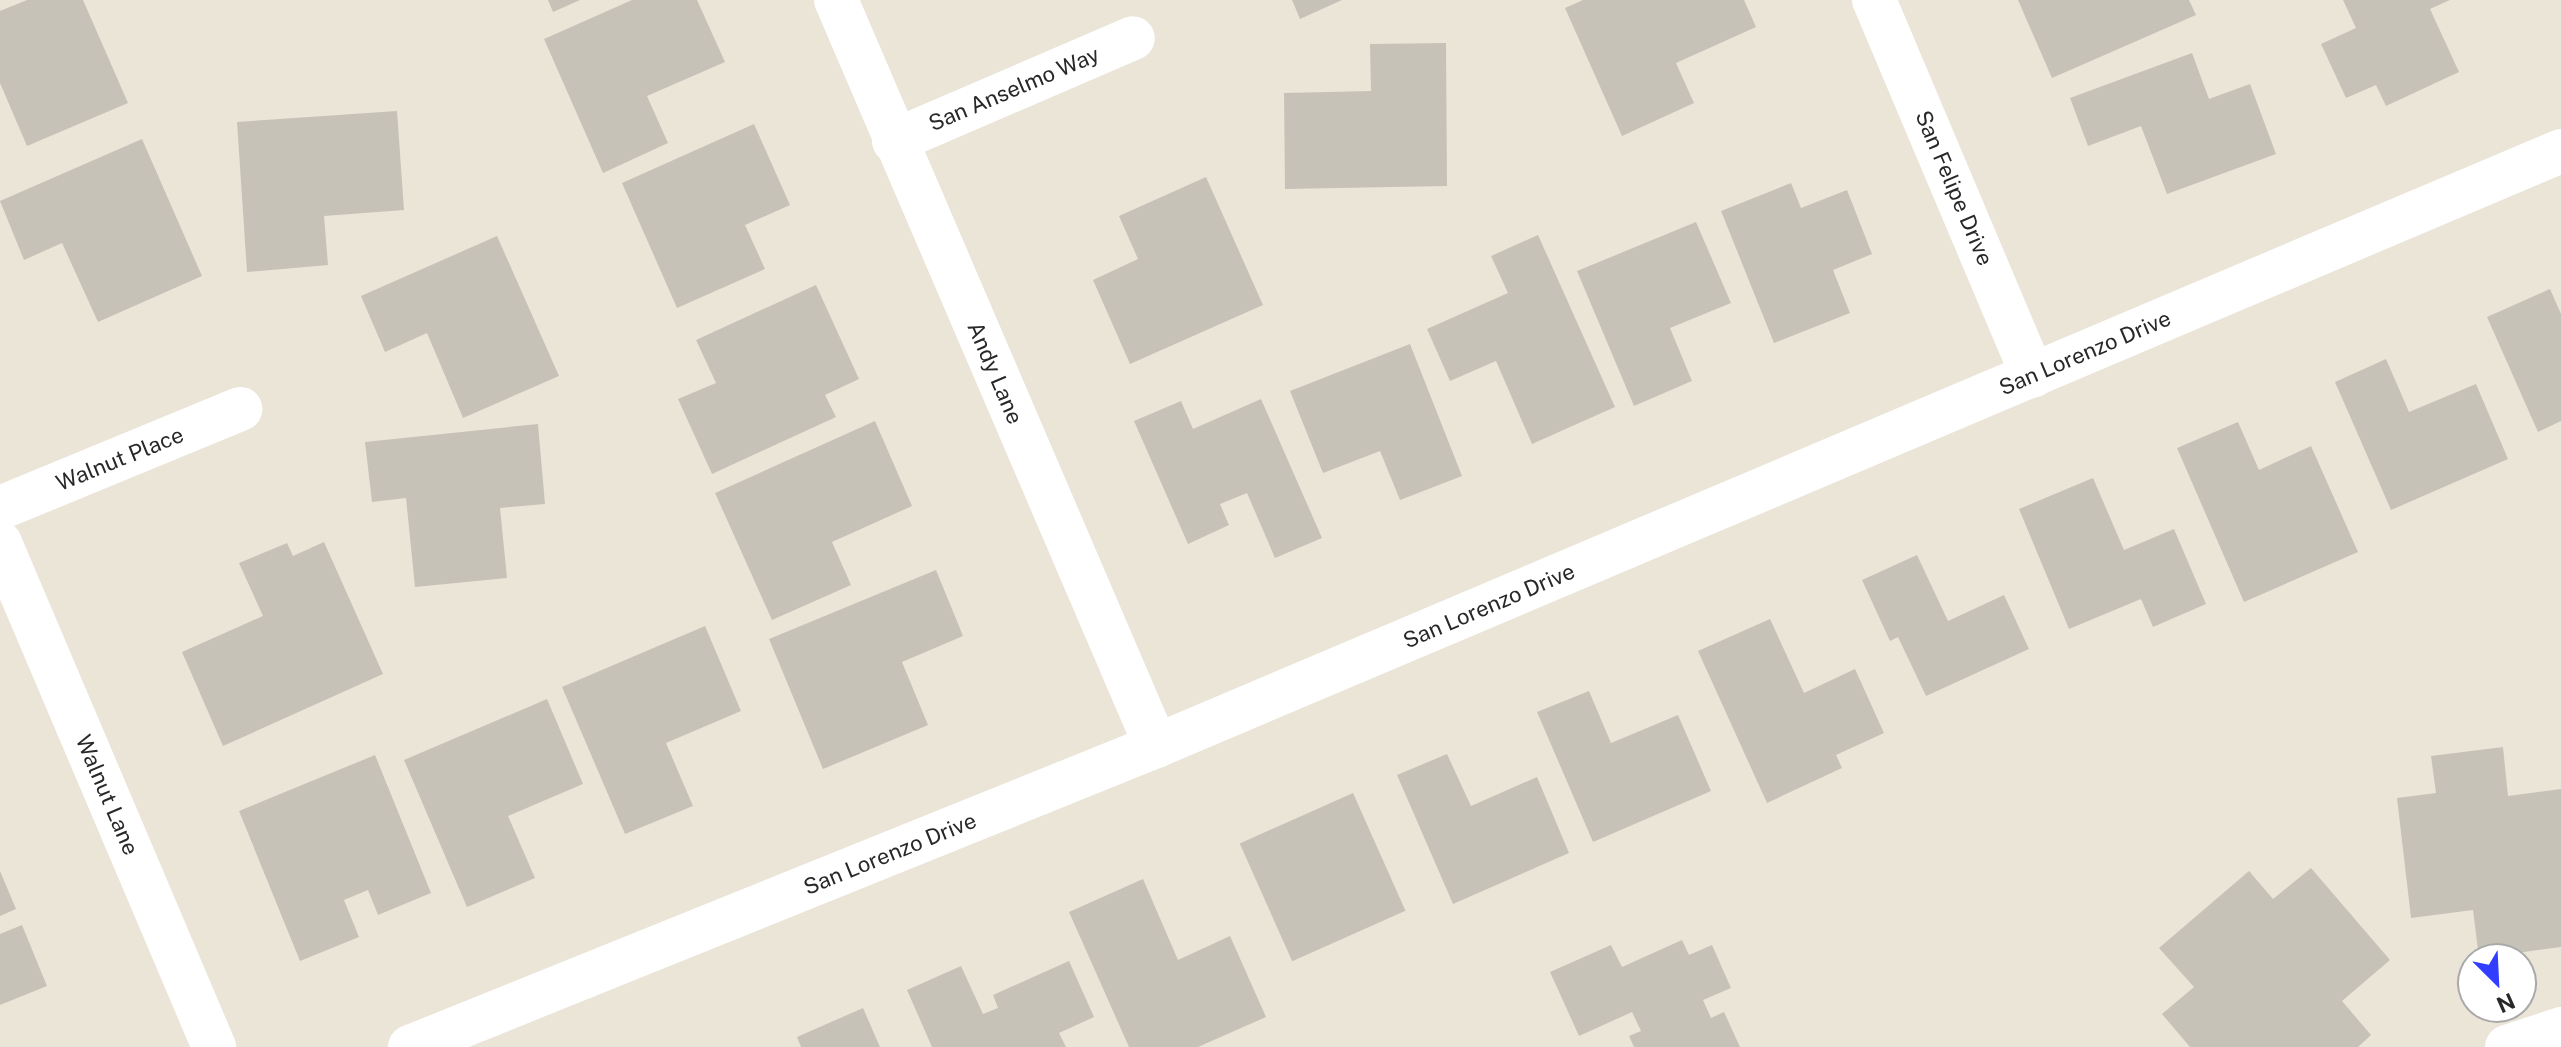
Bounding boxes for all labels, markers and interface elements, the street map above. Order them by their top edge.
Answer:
street label: San Anselmo Way [924,41,1104,137]
street label: San Felipe Drive [1909,107,1999,269]
street label: San Lorenzo Drive [1995,305,2175,401]
street label: Andy Lane [962,318,1028,428]
street label: Walnut Place [52,421,188,497]
street label: San Lorenzo Drive [1399,558,1579,654]
street label: Walnut Lane [70,731,144,859]
street label: San Lorenzo Drive [800,807,980,901]
north arrow [2457,943,2537,1023]
text: N [2493,988,2519,1018]

